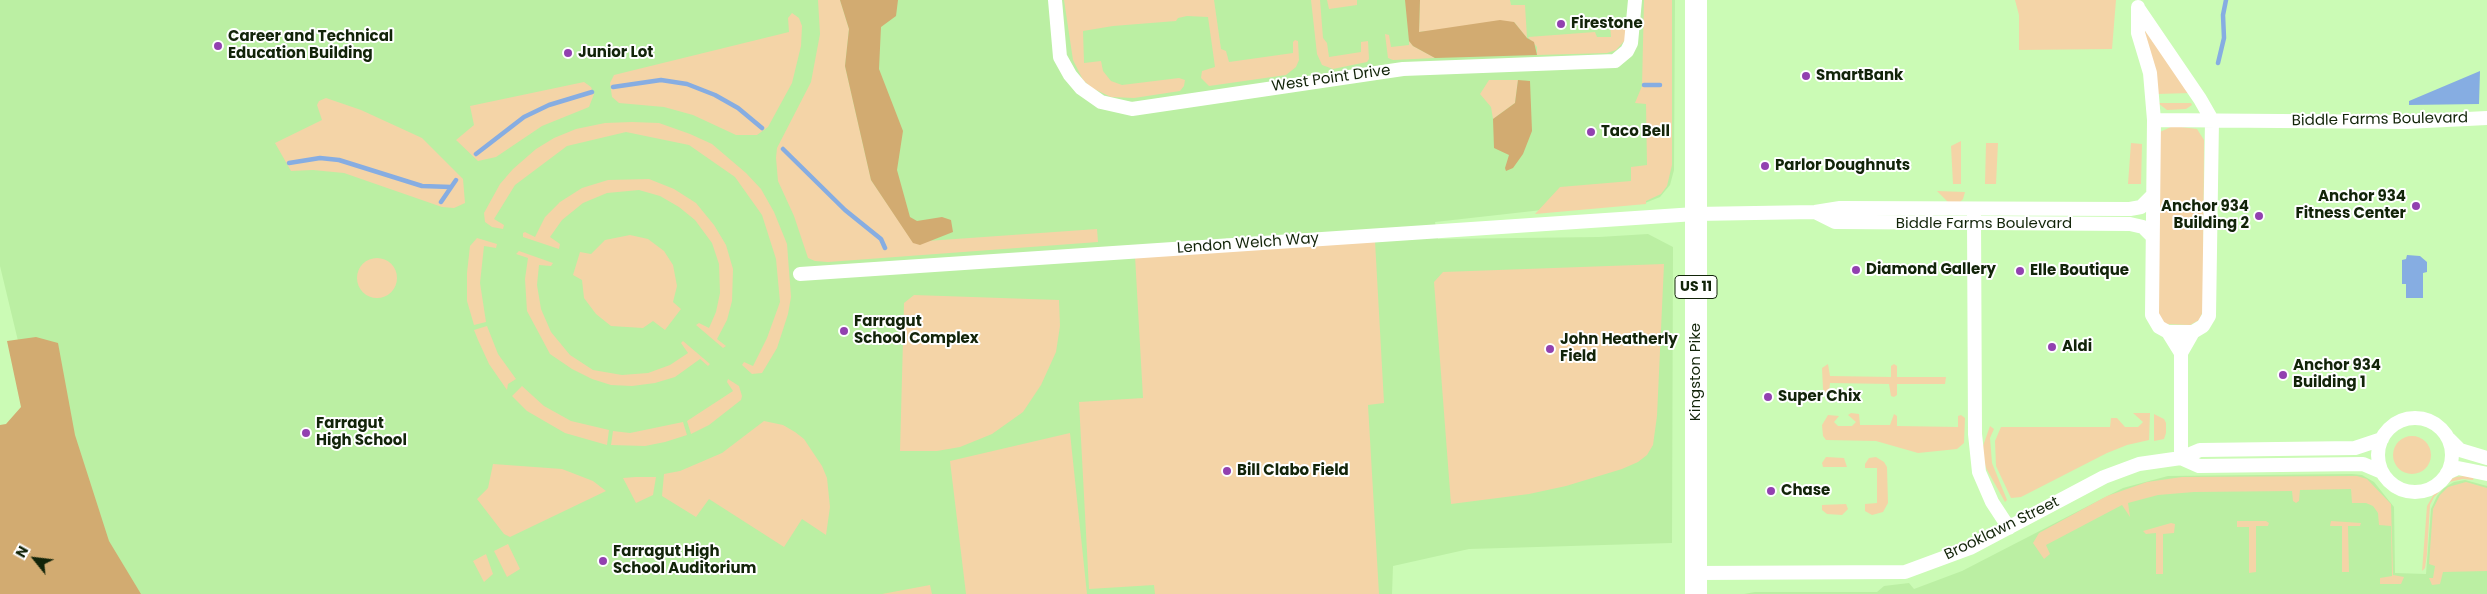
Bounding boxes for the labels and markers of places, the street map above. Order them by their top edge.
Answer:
place label: Firestone [1571,15,1643,33]
marker: Firestone [1555,18,1567,30]
place label: Career and Technical Education Building [228,28,393,63]
marker: Career and Technical Education Building [212,40,224,52]
place label: Junior Lot [578,44,653,62]
marker: Junior Lot [562,47,574,59]
place label: SmartBank [1816,67,1903,85]
marker: SmartBank [1800,70,1812,82]
place label: Taco Bell [1601,123,1670,141]
marker: Taco Bell [1585,126,1597,138]
place label: Parlor Doughnuts [1775,157,1910,175]
marker: Parlor Doughnuts [1759,160,1771,172]
place label: Anchor 934 Fitness Center [2295,188,2406,223]
place label: Anchor 934 Building 2 [2161,198,2249,233]
marker: Anchor 934 Fitness Center [2410,200,2422,212]
marker: Anchor 934 Building 2 [2253,210,2265,222]
place label: Diamond Gallery [1866,261,1996,279]
place label: Elle Boutique [2030,262,2129,280]
marker: Diamond Gallery [1850,264,1862,276]
marker: Elle Boutique [2014,265,2026,277]
place label: Farragut School Complex [854,313,979,348]
marker: Farragut School Complex [838,325,850,337]
place label: John Heatherly Field [1560,331,1678,366]
place label: Aldi [2062,338,2092,356]
marker: Aldi [2046,341,2058,353]
marker: John Heatherly Field [1544,343,1556,355]
place label: Anchor 934 Building 1 [2293,357,2381,392]
marker: Anchor 934 Building 1 [2277,369,2289,381]
place label: Super Chix [1778,388,1861,406]
marker: Super Chix [1762,391,1774,403]
place label: Farragut High School [316,415,407,450]
marker: Farragut High School [300,427,312,439]
place label: Bill Clabo Field [1237,462,1349,480]
marker: Bill Clabo Field [1221,465,1233,477]
place label: Chase [1781,482,1830,500]
marker: Chase [1765,485,1777,497]
place label: Farragut High School Auditorium [613,543,756,578]
marker: Farragut High School Auditorium [597,555,609,567]

